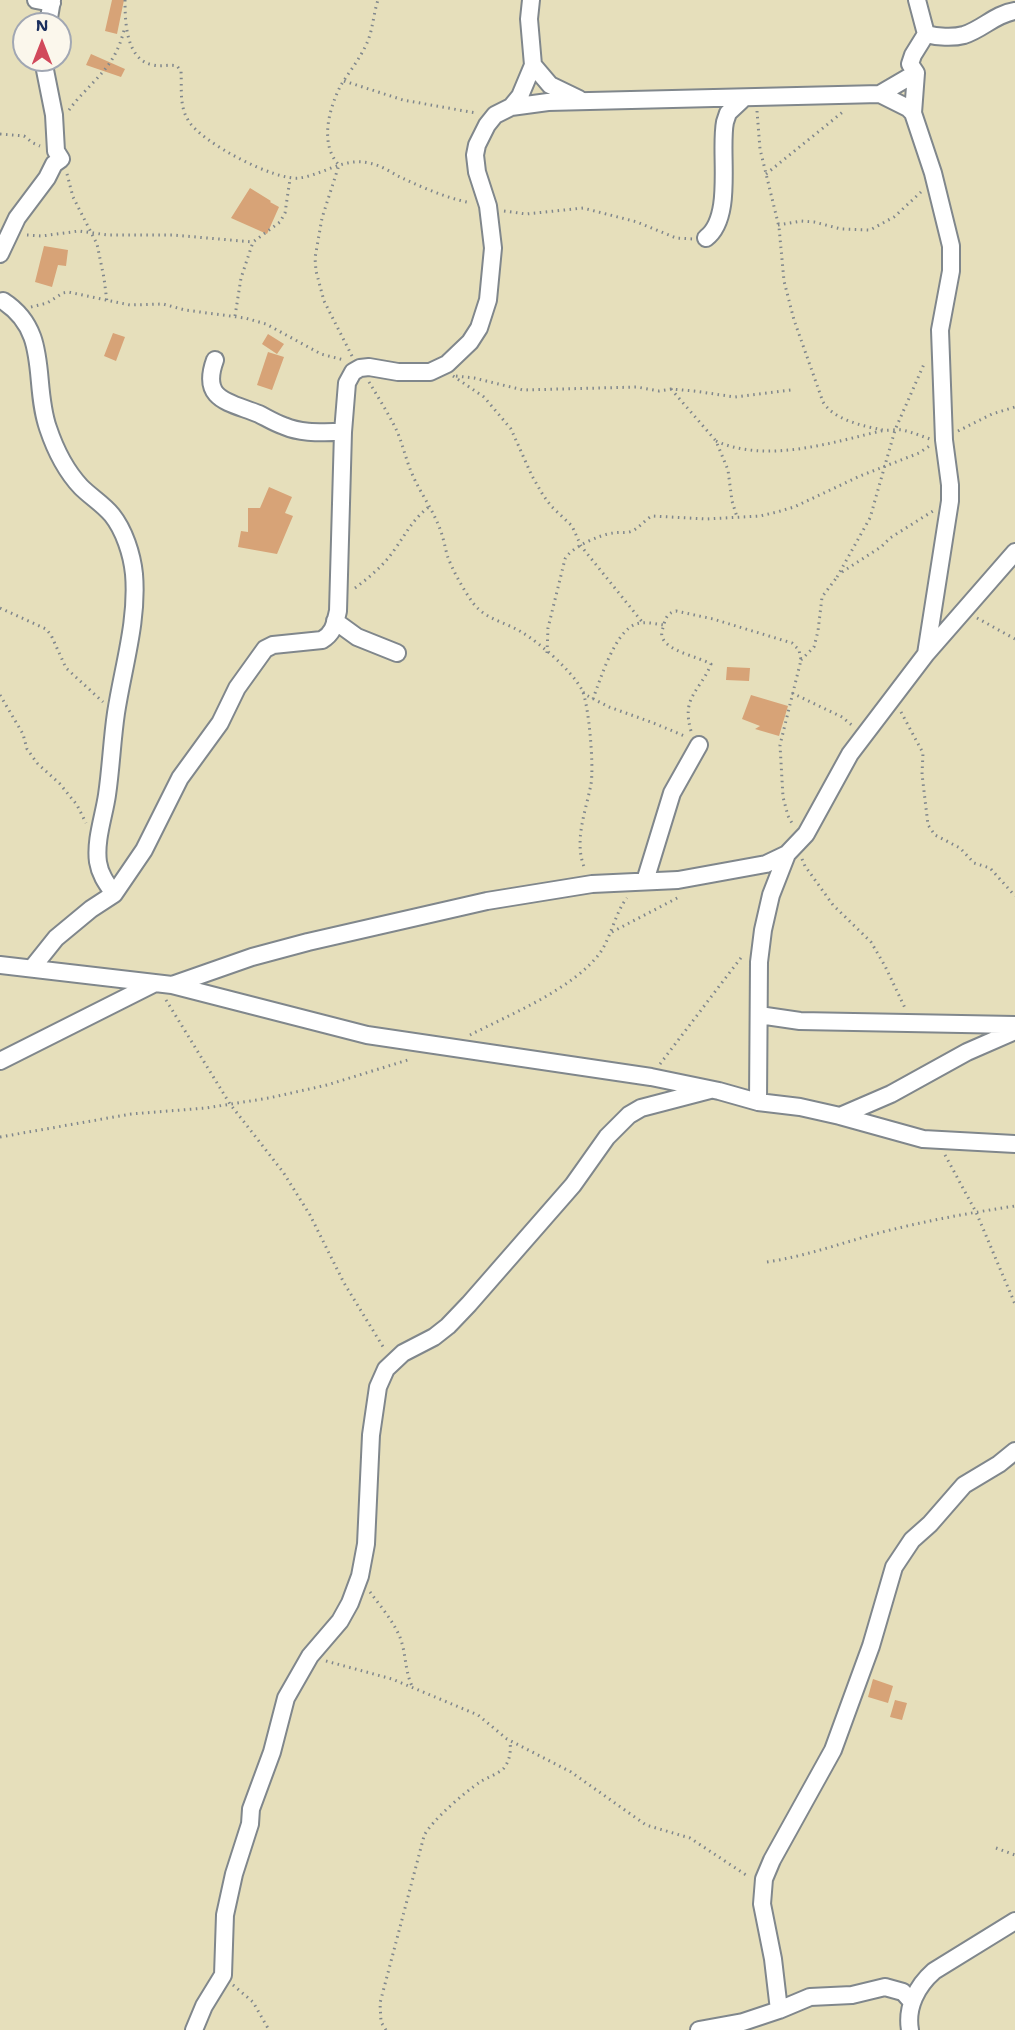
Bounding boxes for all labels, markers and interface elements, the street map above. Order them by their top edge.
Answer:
north arrow [12,12,72,72]
text: N [36,15,48,36]

